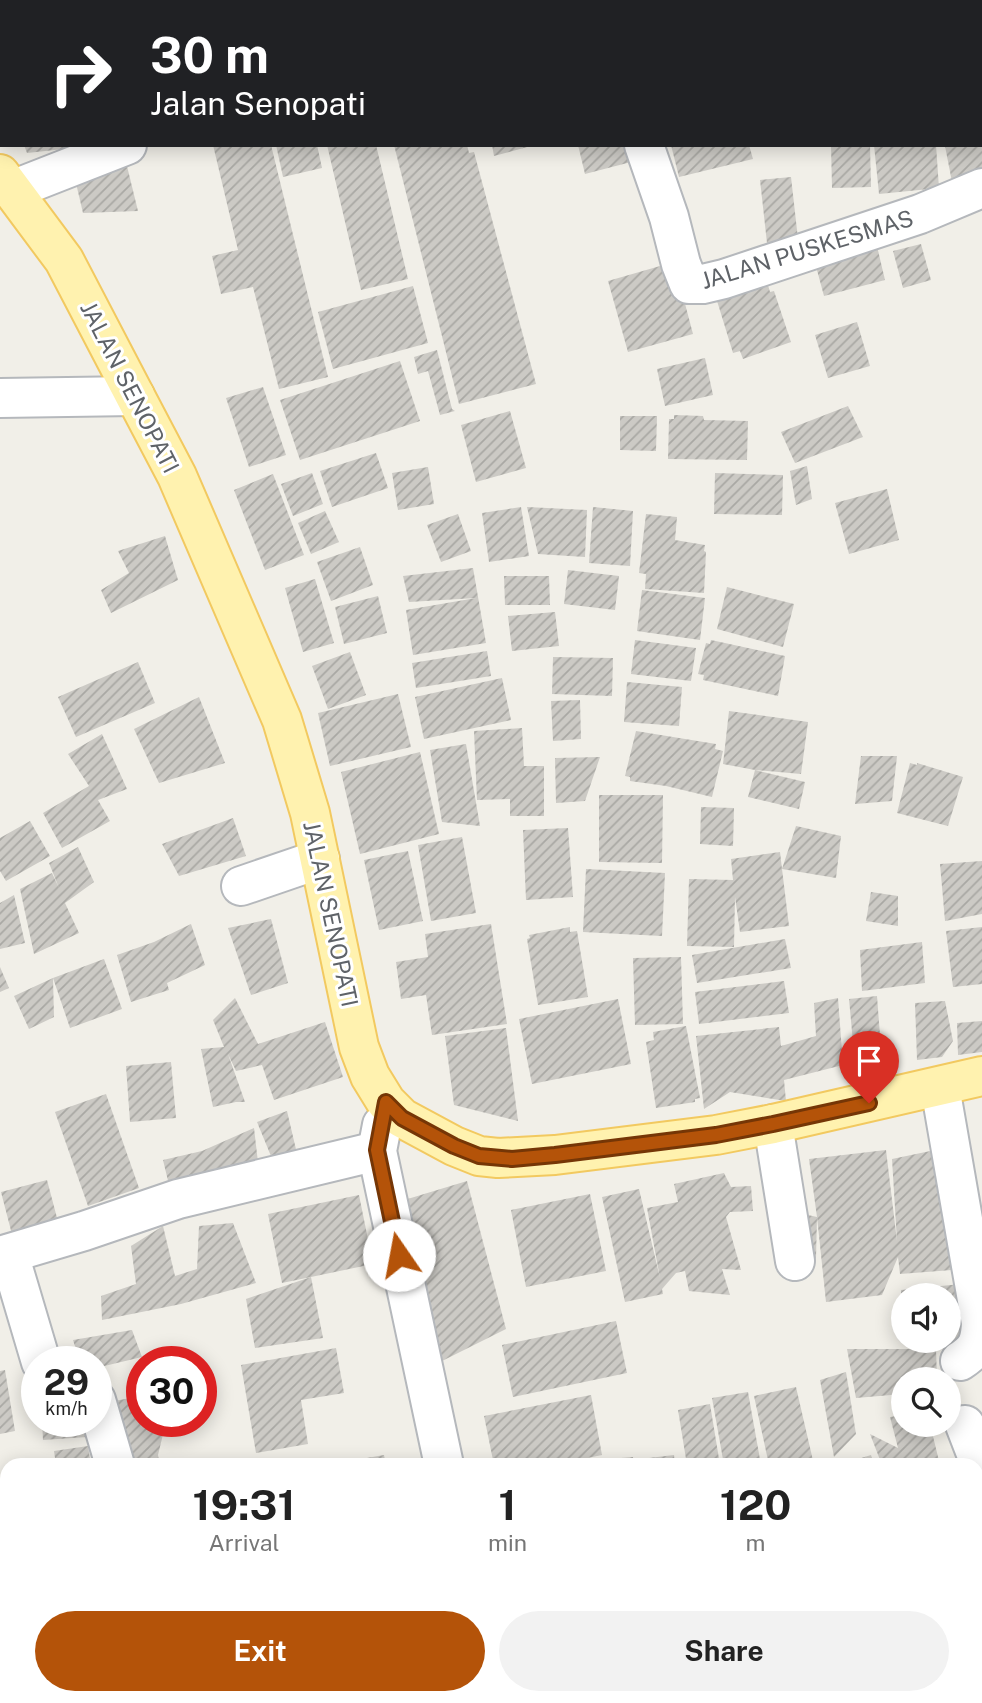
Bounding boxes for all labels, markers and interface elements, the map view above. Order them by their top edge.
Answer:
text: 30 m [150,26,269,84]
icon: right [35,28,126,119]
text: Jalan Senopati [150,85,366,122]
street label: JALAN PUSKESMAS [698,204,916,294]
street label: JALAN SENOPATI [75,297,185,477]
street label: JALAN SENOPATI [298,819,364,1009]
pin [839,1031,899,1103]
icon: arrive [850,1042,888,1080]
position arrow [362,1218,436,1292]
map controls [891,1283,961,1437]
button: sound [891,1283,961,1353]
speed limit sign: 30 [126,1346,217,1437]
text: 29 [44,1362,89,1403]
button: search [891,1367,961,1437]
text: km/h [45,1398,88,1419]
text: 19:31 [193,1480,295,1529]
text: 1 [499,1480,517,1529]
text: 120 [720,1480,791,1529]
text: Arrival [209,1529,280,1556]
text: min [488,1529,527,1556]
text: m [746,1529,766,1556]
button: Exit [35,1611,485,1691]
button: Share [499,1611,949,1691]

